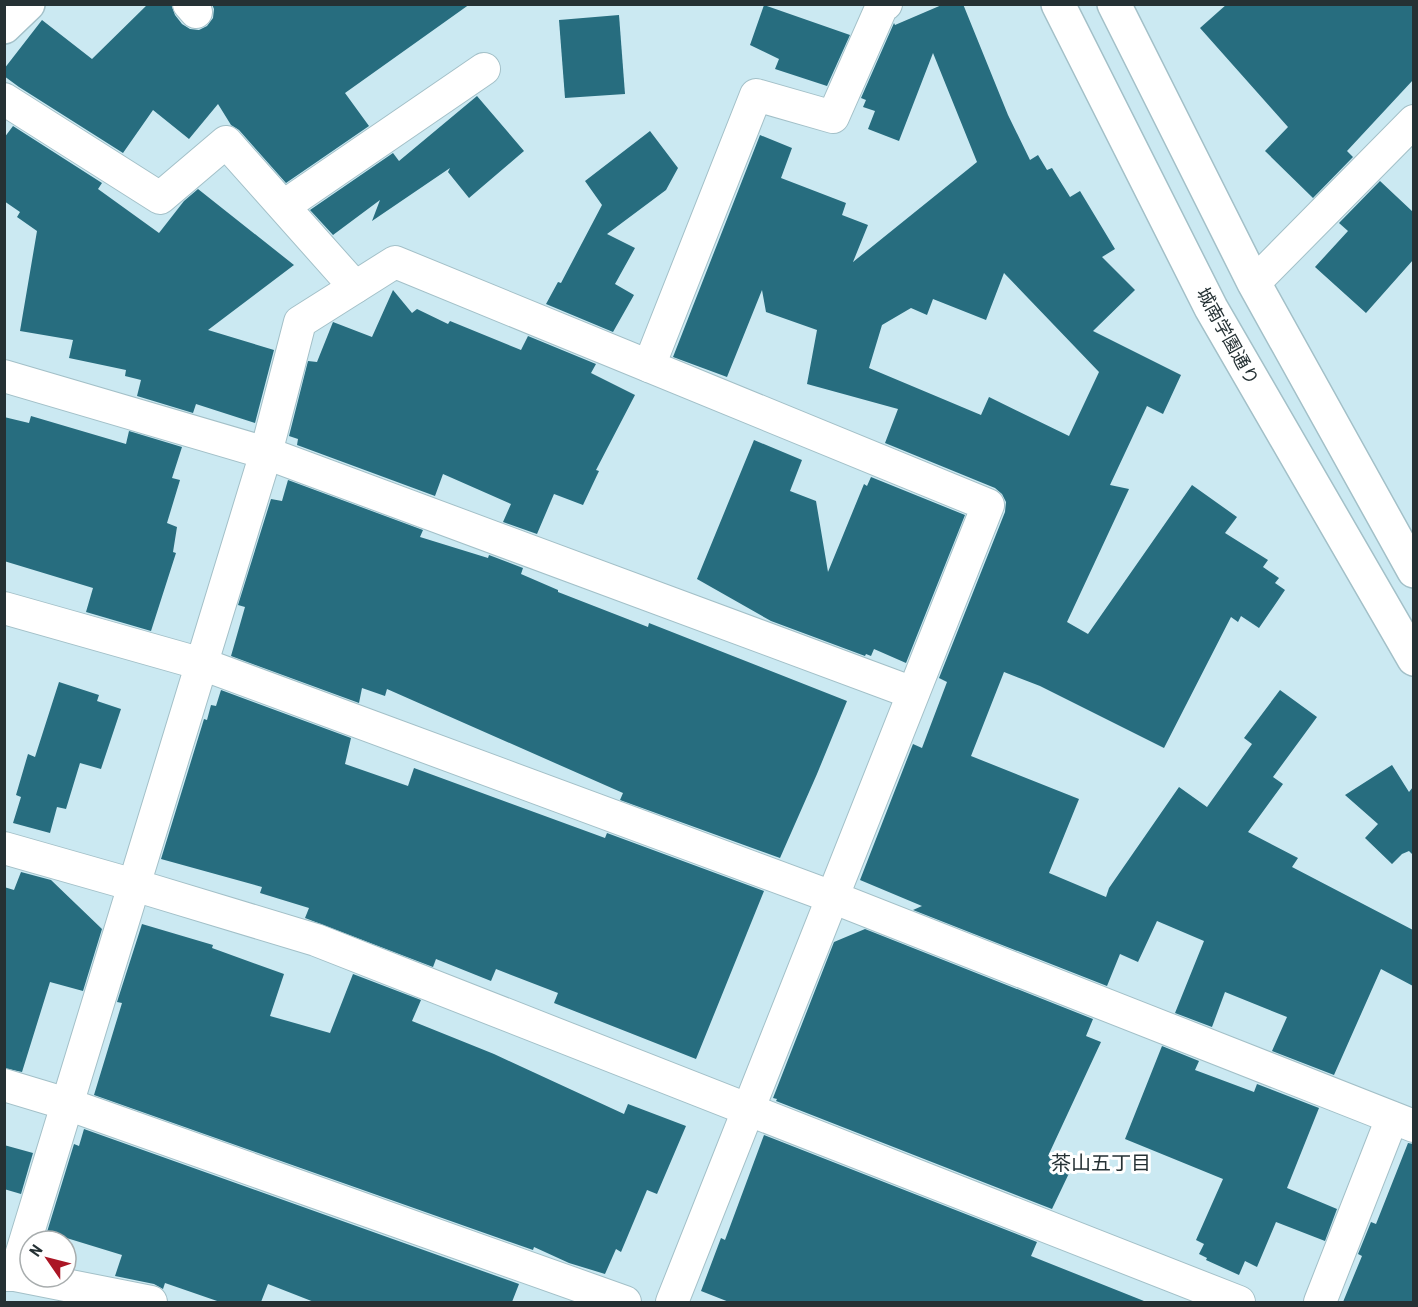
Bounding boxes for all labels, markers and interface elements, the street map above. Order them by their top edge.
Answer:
street label: 城南学園通り [1193,284,1263,388]
district label: 茶山五丁目 [1051,1151,1151,1175]
north arrow [18,1229,78,1289]
text: N [26,1241,47,1260]

